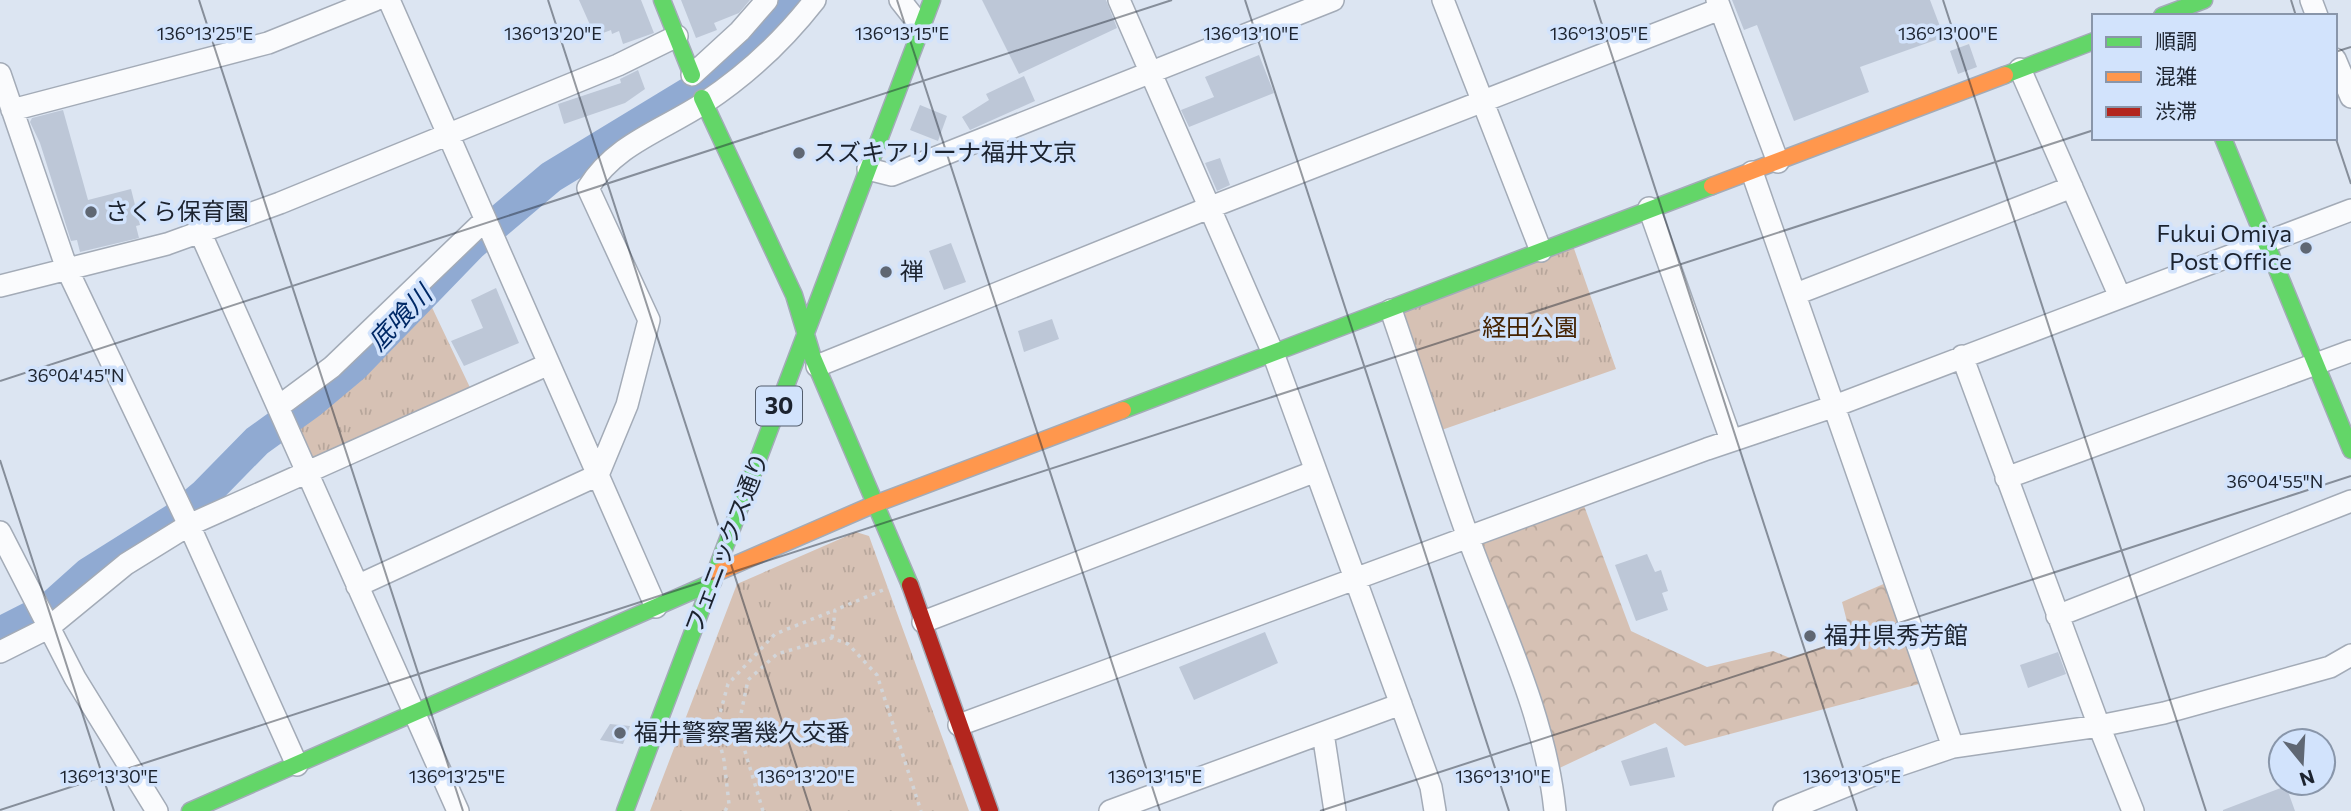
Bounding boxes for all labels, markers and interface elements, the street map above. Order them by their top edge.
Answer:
legend [2092,14,2337,140]
text: 136°13'25"E [157,22,253,44]
text: 136°13'20"E [504,22,602,44]
text: 136°13'15"E [855,22,949,44]
text: 136°13'10"E [1203,22,1299,44]
text: 136°13'05"E [1550,22,1648,44]
text: 136°13'00"E [1898,22,1998,44]
text: 順調 [2155,28,2197,53]
text: 混雑 [2155,63,2197,88]
text: 渋滞 [2155,98,2197,123]
place label: スズキアリーナ福井文京 [813,137,1077,166]
marker: スズキアリーナ福井文京 [791,145,807,161]
place label: さくら保育園 [105,196,249,225]
marker: さくら保育園 [83,204,99,220]
place label: Fukui Omiya Post Office [2157,218,2292,275]
marker: Fukui Omiya Post Office [2298,240,2314,256]
place label: 禅 [900,256,924,285]
marker: 禅 [878,264,894,280]
water label: 底喰川 [361,276,439,356]
park label: 経田公園 [1482,312,1578,341]
text: 36°04'45"N [27,364,125,386]
road number: 30 [756,386,802,426]
street label: フェニックス通り [678,448,773,637]
text: 36°04'55"N [2227,470,2323,492]
place label: 福井県秀芳館 [1824,620,1968,649]
marker: 福井県秀芳館 [1802,628,1818,644]
place label: 福井警察署幾久交番 [634,717,850,746]
marker: 福井警察署幾久交番 [612,725,628,741]
north arrow [2267,727,2337,797]
text: 136°13'30"E [60,765,158,787]
text: 136°13'25"E [409,765,505,787]
text: 136°13'20"E [757,765,855,787]
text: 136°13'15"E [1108,765,1202,787]
text: 136°13'10"E [1455,765,1551,787]
text: 136°13'05"E [1803,765,1901,787]
text: N [2297,766,2318,792]

